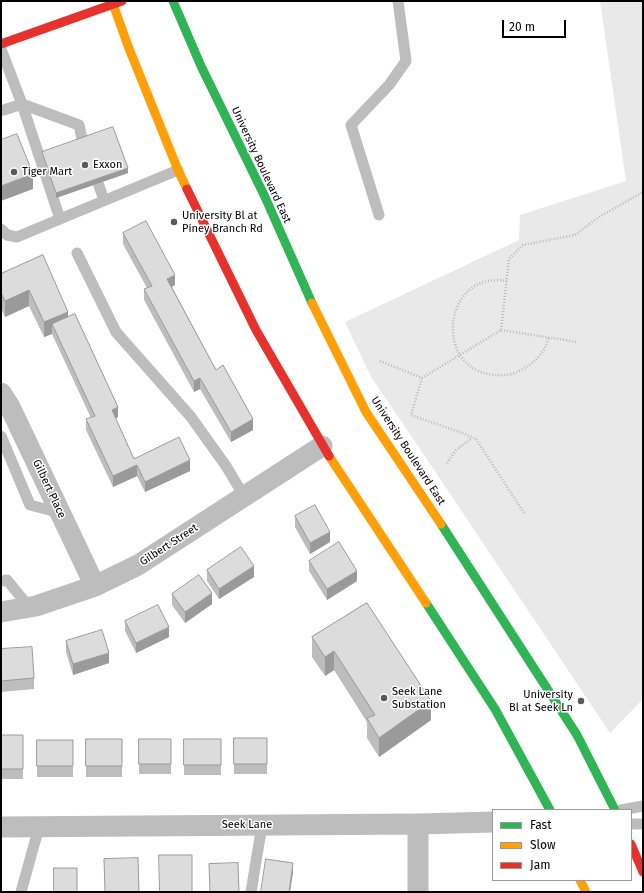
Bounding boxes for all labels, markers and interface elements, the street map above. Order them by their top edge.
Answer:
scale bar [504,12,568,38]
text: 20 m [509,20,535,34]
street label: University Boulevard East [228,105,294,225]
place label: Exxon [93,158,122,172]
marker: Exxon [80,160,90,170]
place label: Tiger Mart [22,165,72,179]
marker: Tiger Mart [9,167,19,177]
place label: University Bl at Piney Branch Rd [182,209,263,235]
marker: University Bl at Piney Branch Rd [169,217,179,227]
street label: University Boulevard East [368,394,448,508]
street label: Gilbert Place [30,457,68,521]
street label: Gilbert Street [137,521,201,569]
place label: Seek Lane Substation [392,685,446,711]
place label: University Bl at Seek Ln [509,688,573,714]
marker: Seek Lane Substation [379,693,389,703]
marker: University Bl at Seek Ln [576,696,586,706]
legend [492,809,632,881]
street label: Seek Lane [222,818,272,832]
text: Fast [530,818,552,832]
text: Slow [530,838,556,852]
text: Jam [530,858,550,872]

